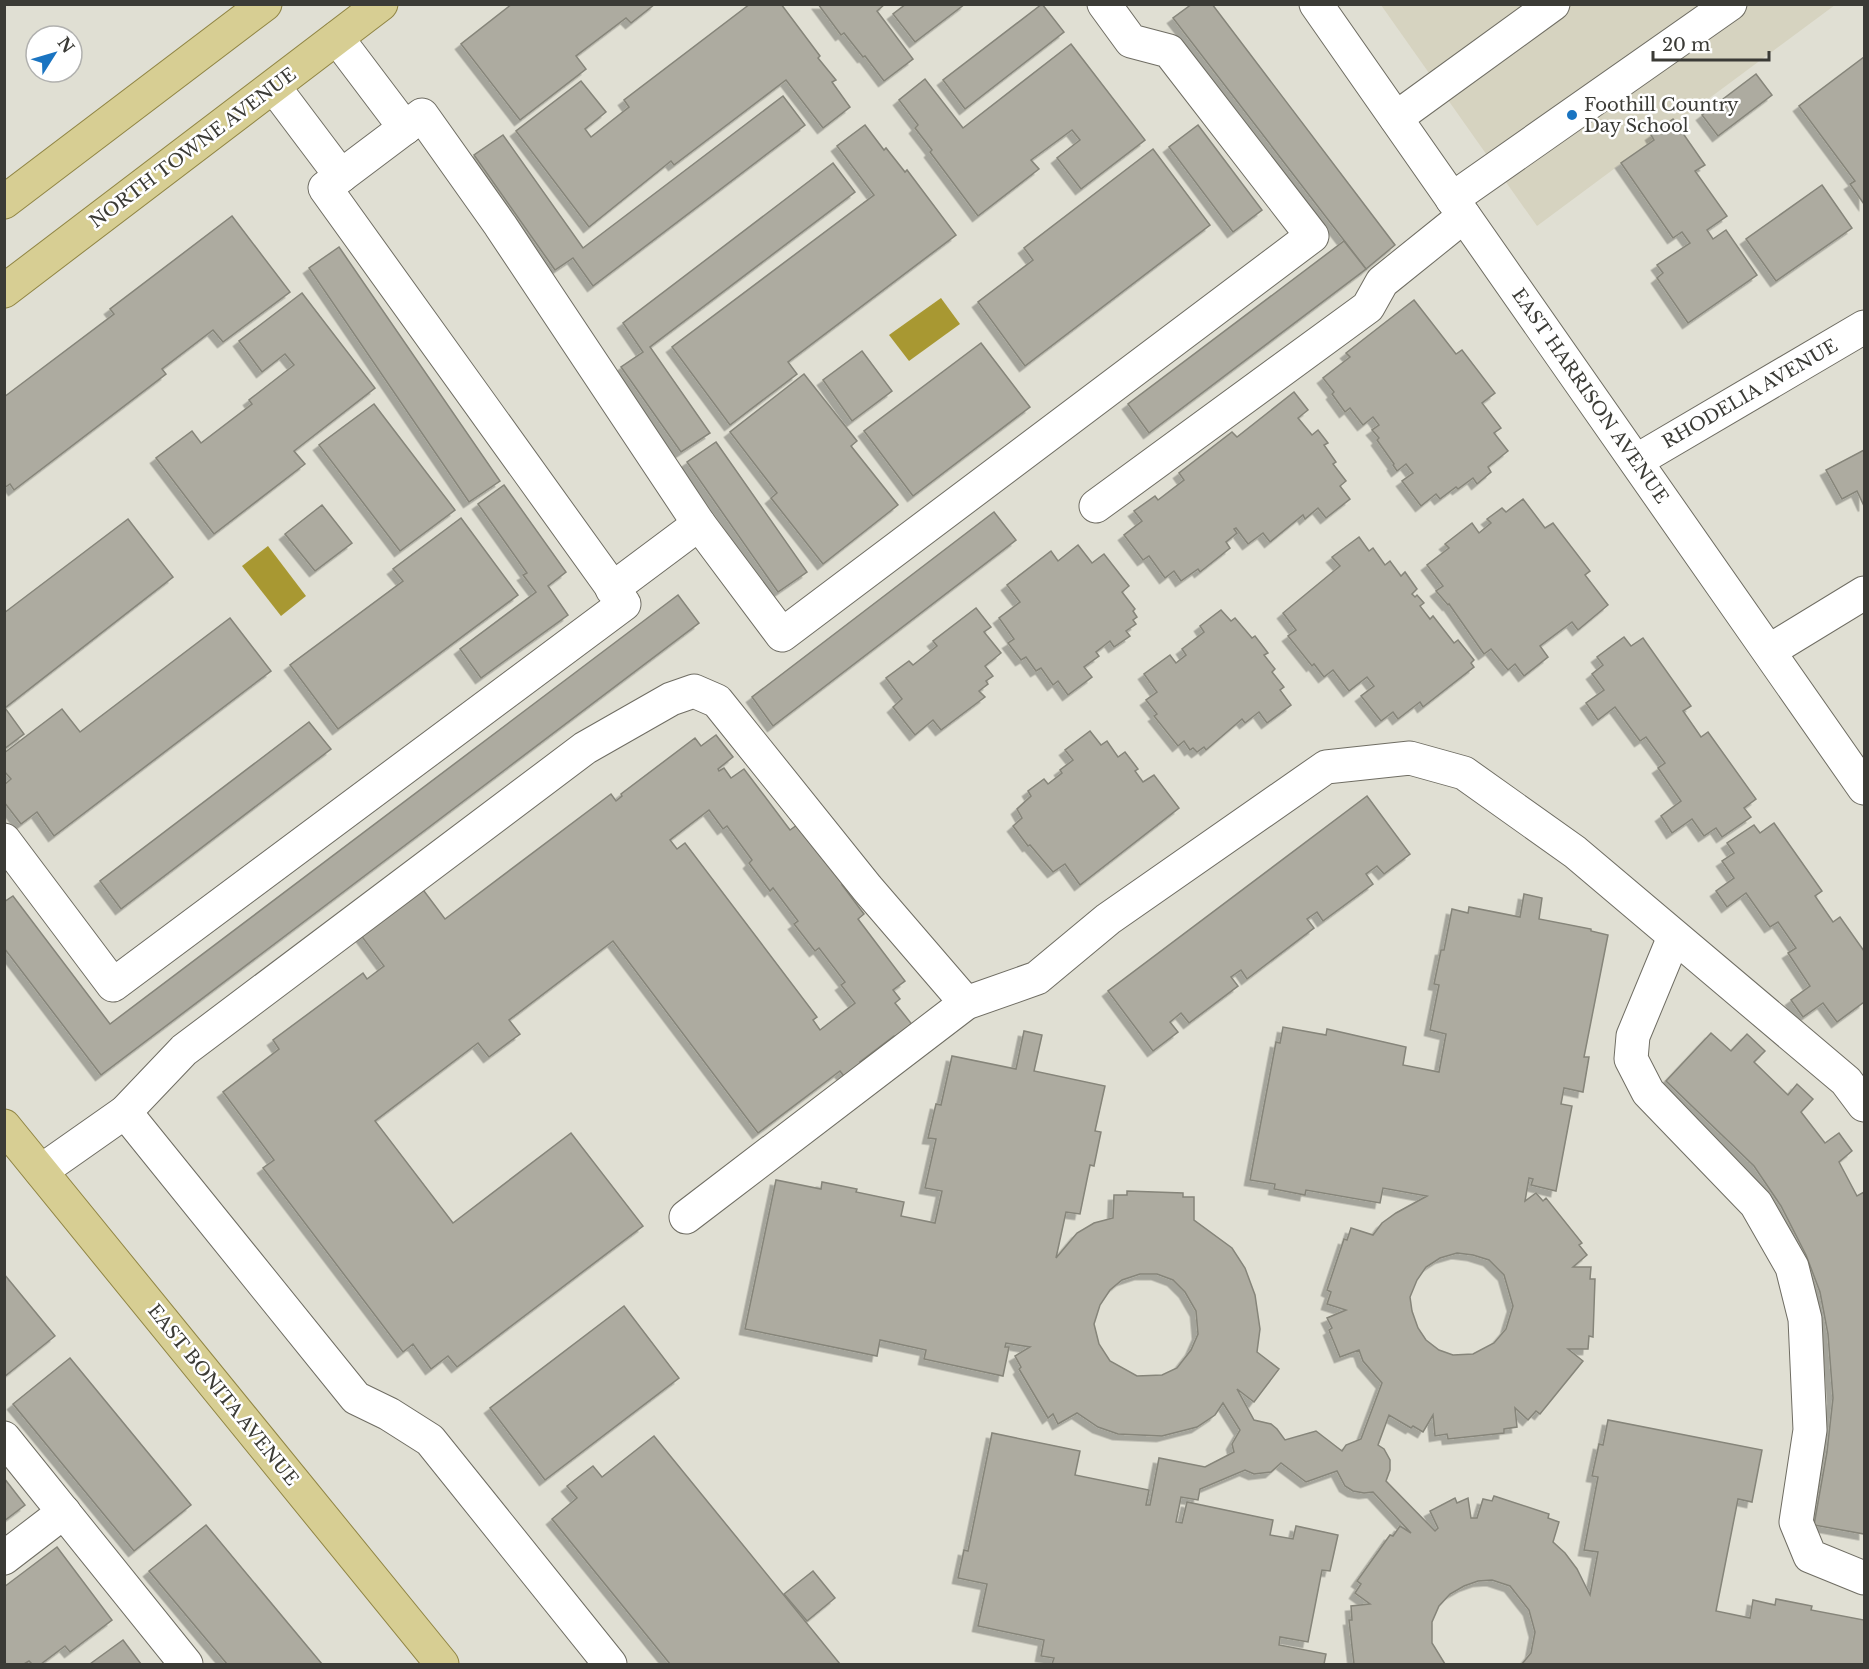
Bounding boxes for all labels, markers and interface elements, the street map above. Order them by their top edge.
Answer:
north arrow [24,24,84,84]
scale bar [1653,24,1768,62]
text: N [53,33,78,57]
text: 20 m [1662,34,1710,56]
street label: NORTH TOWNE AVENUE [86,63,300,233]
place label: Foothill Country Day School [1584,94,1739,137]
marker: Foothill Country Day School [1565,108,1579,122]
street label: EAST HARRISON AVENUE [1507,284,1673,508]
street label: RHODELIA AVENUE [1658,335,1842,453]
street label: EAST BONITA AVENUE [143,1300,303,1490]

